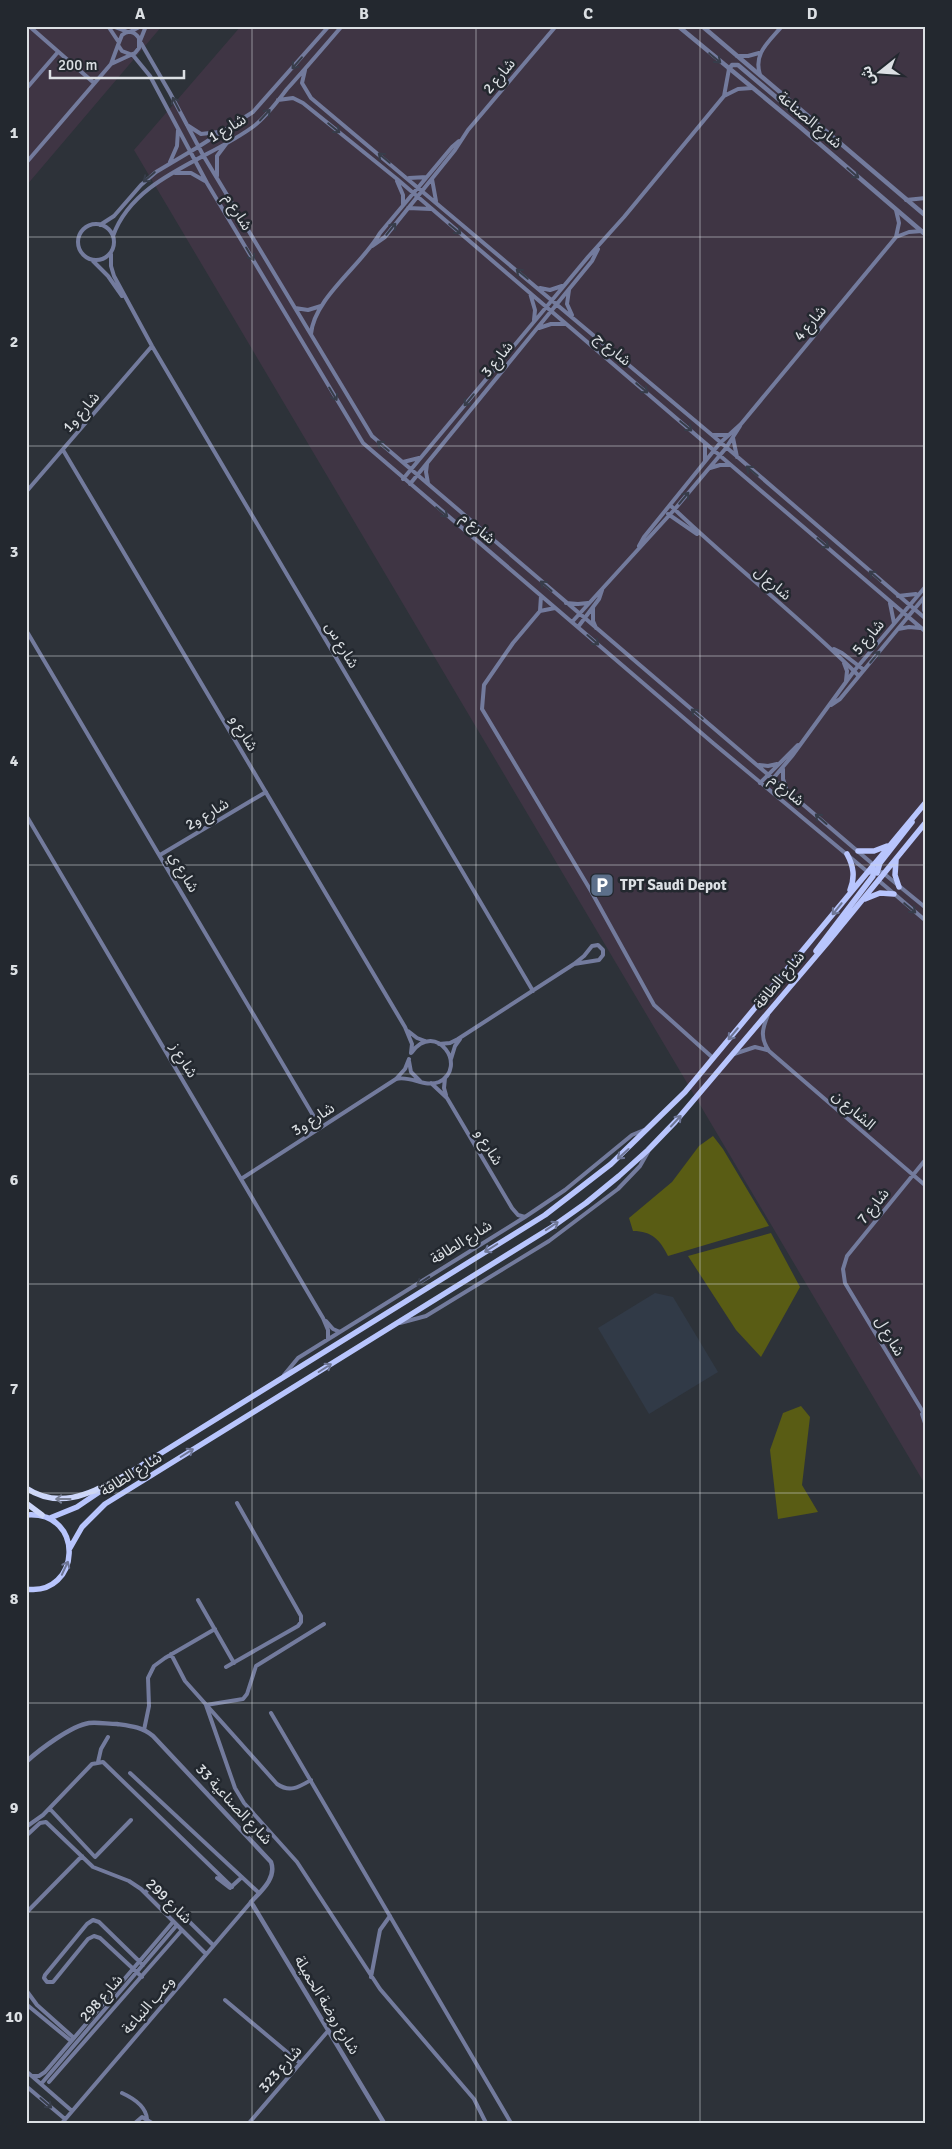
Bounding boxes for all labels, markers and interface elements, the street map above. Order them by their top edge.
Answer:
text: A [135,4,146,24]
text: B [359,4,369,24]
text: C [583,4,593,24]
text: D [807,4,818,24]
scale bar [50,48,184,80]
north arrow [854,48,904,98]
one-way arrow [708,52,721,63]
street label: شارع 2 [479,54,521,99]
text: 200 m [58,56,98,74]
one-way arrow [291,56,303,69]
text: ش [857,64,879,87]
street label: شارع الصناعة [772,88,846,155]
one-way arrow [171,97,180,112]
one-way arrow [259,108,271,121]
street label: شارع 1 [205,110,251,149]
text: 1 [10,123,19,143]
one-way arrow [327,123,340,134]
one-way arrow [378,153,391,164]
one-way arrow [847,167,860,179]
one-way arrow [143,171,156,183]
street label: شارع م [217,190,256,235]
one-way arrow [386,222,397,235]
one-way arrow [448,223,461,234]
one-way arrow [246,247,256,261]
one-way arrow [515,269,528,280]
street label: شارع 4 [790,301,832,346]
street label: شارع ج [589,328,635,372]
text: 2 [10,332,18,352]
street label: شارع 3 [477,337,519,382]
one-way arrow [635,383,648,394]
one-way arrow [329,387,339,401]
street label: شارع و1 [59,388,106,438]
one-way arrow [463,394,474,407]
one-way arrow [679,420,692,431]
one-way arrow [377,441,390,452]
one-way arrow [746,465,759,476]
one-way arrow [679,491,690,504]
one-way arrow [436,506,449,518]
street label: شارع م [455,508,499,550]
one-way arrow [817,538,830,549]
text: 3 [10,542,18,562]
street label: شارع ل [749,562,795,606]
one-way arrow [869,571,882,582]
one-way arrow [540,581,553,592]
street label: شارع 5 [848,615,890,660]
street label: شارع س [319,619,363,673]
one-way arrow [586,634,599,645]
one-way arrow [869,651,880,664]
one-way arrow [691,709,704,720]
street label: شارع و [224,712,262,756]
text: 4 [10,751,19,771]
street label: شارع م [764,770,808,812]
street label: شارع و2 [182,794,234,836]
one-way arrow [814,814,827,825]
street label: شارع ي [163,848,203,897]
parking icon: TPT Saudi Depot [589,872,615,898]
place label: TPT Saudi Depot [620,876,727,894]
one-way arrow [831,902,842,915]
one-way arrow [903,902,916,913]
street label: شارع الطاقة [750,948,811,1014]
text: 5 [10,960,18,980]
one-way arrow [727,1028,739,1041]
street label: شارع ز [163,1038,202,1083]
street label: الشارع ن [827,1086,879,1136]
street label: شارع و3 [288,1098,340,1142]
one-way arrow [670,1115,682,1128]
street label: شارع و [469,1126,507,1170]
one-way arrow [617,1148,630,1159]
text: 6 [10,1170,19,1190]
street label: شارع 7 [853,1184,895,1229]
street label: شارع الطاقة [427,1216,497,1270]
one-way arrow [545,1221,559,1231]
one-way arrow [485,1244,499,1254]
one-way arrow [416,1276,430,1286]
street label: شارع ل [869,1313,909,1361]
one-way arrow [318,1363,332,1373]
text: 7 [10,1379,19,1399]
street label: شارع الطاقة [97,1448,167,1502]
one-way arrow [180,1448,194,1458]
one-way arrow [56,1494,72,1504]
one-way arrow [61,1560,71,1575]
text: 8 [10,1589,19,1609]
street label: شارع الصناعية 33 [190,1760,276,1850]
text: 9 [10,1798,19,1818]
street label: شارع 299 [140,1875,196,1930]
street label: شارع روضة الحميلة [288,1952,364,2059]
street label: شارع 298 [76,1970,129,2027]
street label: وعب النباعة [118,1972,178,2038]
text: 10 [5,2007,23,2027]
street label: شارع 323 [255,2041,308,2098]
one-way arrow [39,2097,52,2108]

